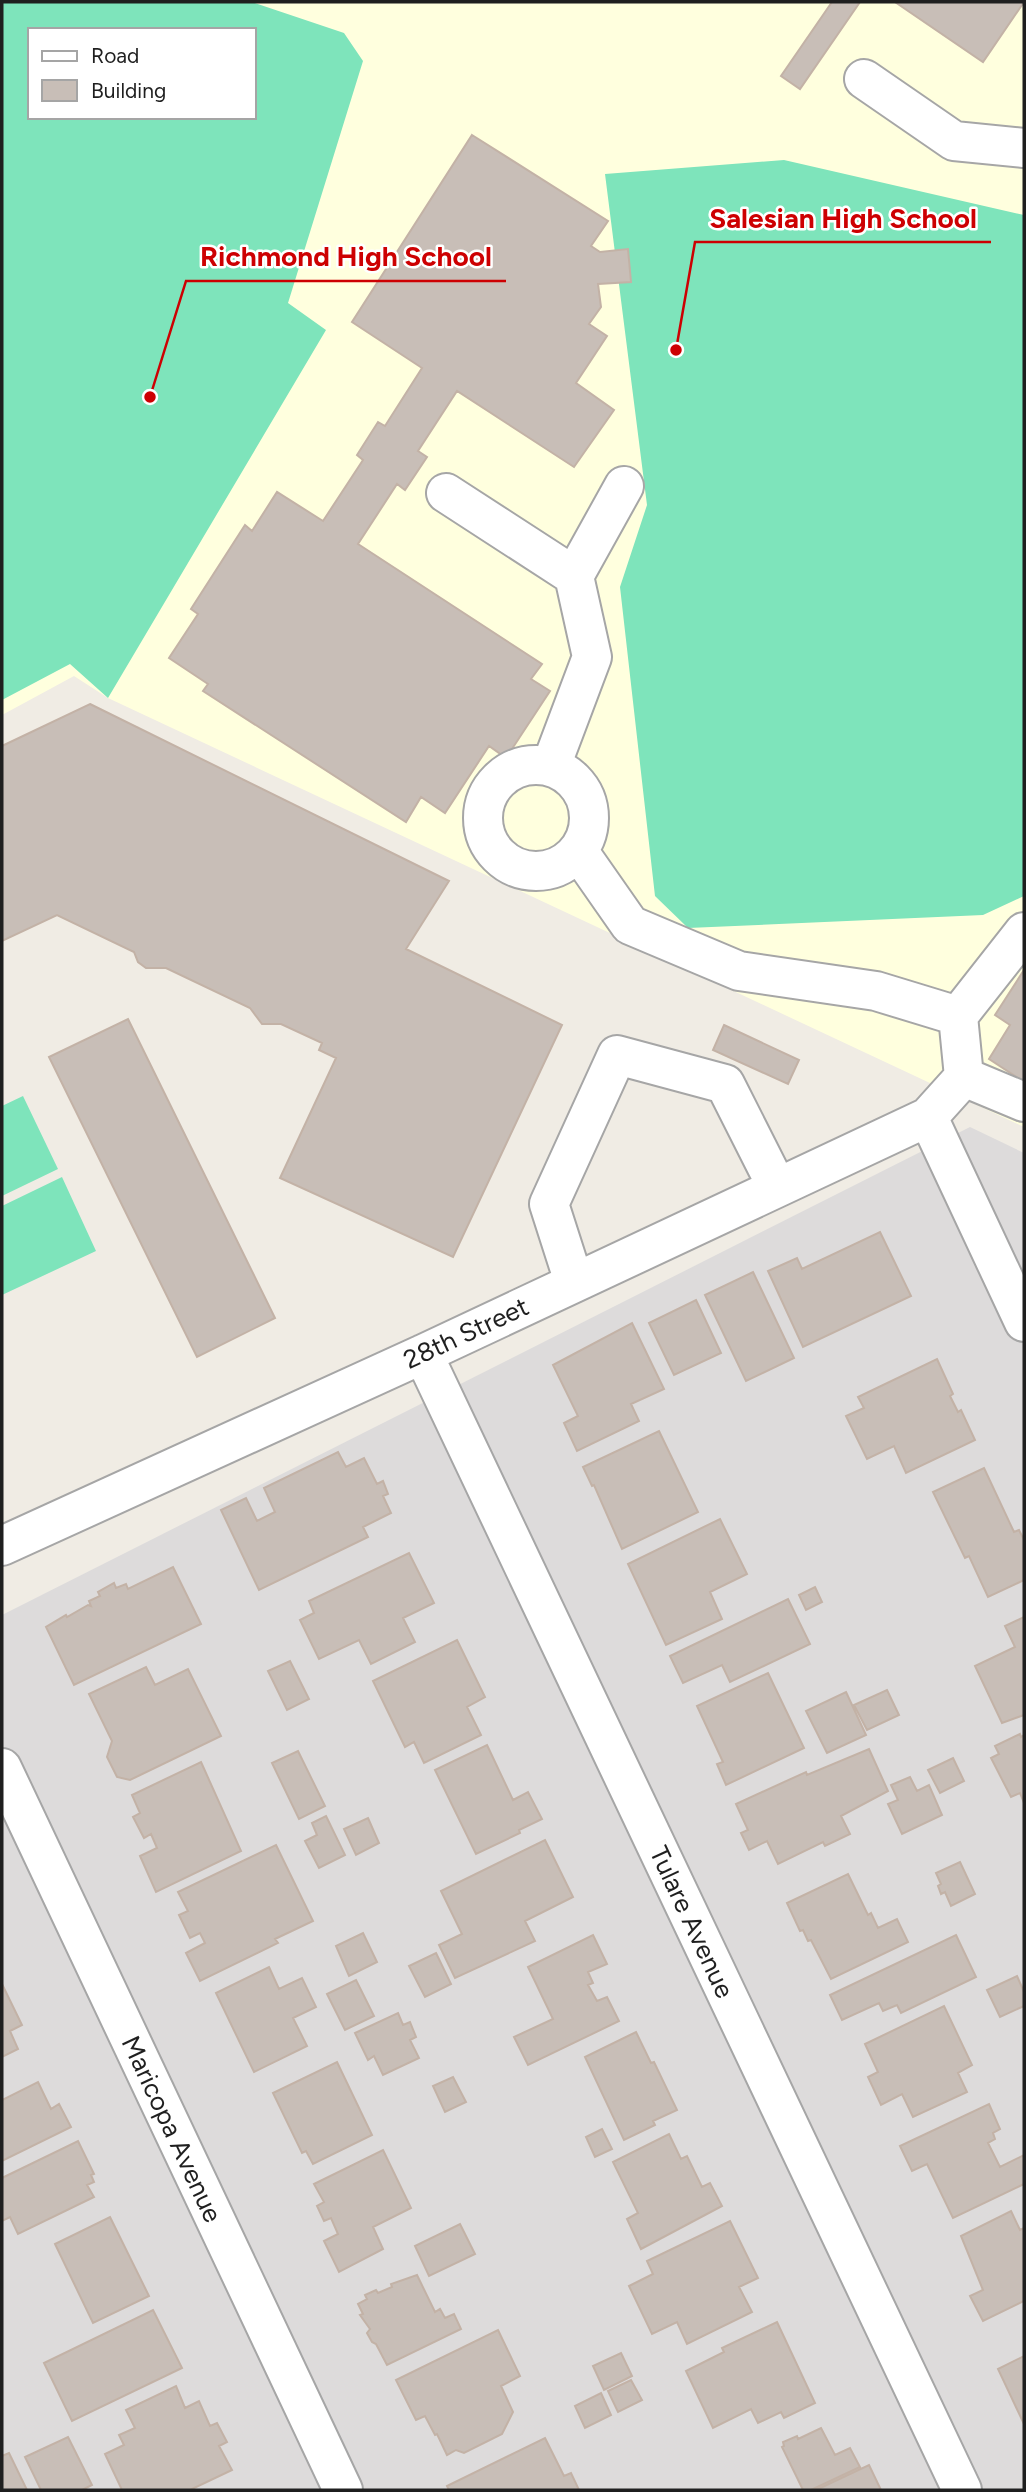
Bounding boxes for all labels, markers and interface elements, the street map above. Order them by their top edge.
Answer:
legend [28,28,256,119]
text: Road [91,43,139,68]
text: Building [91,78,166,103]
callout: Salesian High School [695,193,991,242]
text: Salesian High School [709,201,977,235]
callout: Richmond High School [186,232,506,281]
text: Richmond High School [200,239,492,273]
street label: 28th Street [398,1290,534,1376]
street label: Tulare Avenue [643,1841,741,2003]
street label: Maricopa Avenue [115,2031,229,2227]

